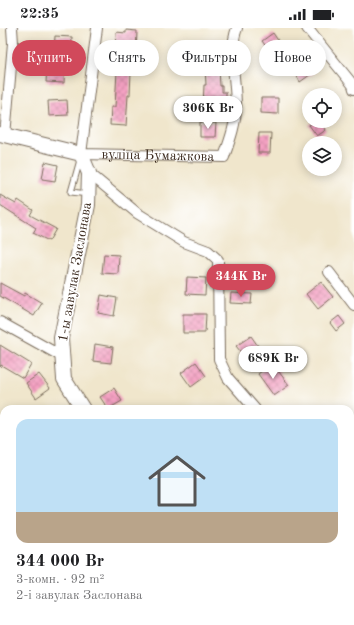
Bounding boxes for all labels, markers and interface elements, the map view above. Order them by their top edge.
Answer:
text: 22:35 [20,7,59,22]
chip: Купить [12,40,86,76]
chip: Снять [94,40,159,76]
chip: Фильтры [167,40,251,76]
chip: Новое [259,40,326,76]
map controls [302,88,342,176]
button: locate [302,88,342,128]
pin: 306K Br [171,96,245,130]
text: 306K Br [182,102,234,115]
button: layers [302,136,342,176]
street label: вуліца Бумажкова [101,147,215,164]
street label: 1-ы завулак Заслонава [56,201,94,343]
pin: 344K Br [204,264,278,298]
text: 344K Br [215,270,267,283]
pin: 689K Br [236,346,310,380]
text: 689K Br [247,352,299,365]
icon: home [141,445,213,517]
text: 344 000 Br [16,553,104,570]
text: 3-комн. · 92 m² [16,573,104,586]
text: 2-і завулак Заслонава [16,589,143,602]

